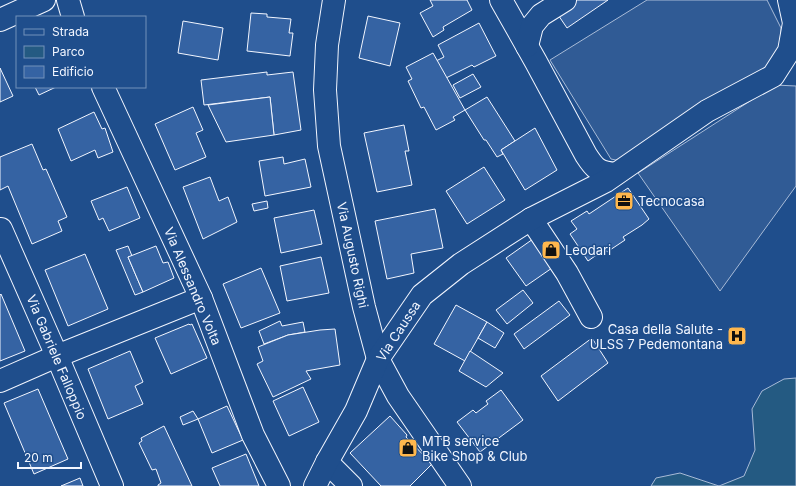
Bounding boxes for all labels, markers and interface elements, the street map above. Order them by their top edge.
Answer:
legend [16,16,146,88]
text: Strada [52,24,89,39]
text: Parco [52,44,85,59]
text: Edificio [52,64,94,79]
office icon: Tecnocasa [613,190,635,212]
place label: Tecnocasa [638,193,705,209]
street label: Via Augusto Righi [334,200,372,310]
street label: Via Alessandro Volta [161,225,225,347]
shop icon: Leodari [540,239,562,261]
place label: Leodari [565,242,611,258]
street label: Via Gabriele Falloppio [23,292,91,422]
street label: Via Caussa [373,298,423,364]
place label: Casa della Salute - ULSS 7 Pedemontana [590,321,723,352]
hospital icon: Casa della Salute - ULSS 7 Pedemontana [726,325,748,347]
place label: MTB service Bike Shop & Club [422,433,528,464]
shop icon: MTB service Bike Shop & Club [397,437,419,459]
scale bar [18,444,81,470]
text: 20 m [24,450,53,465]

